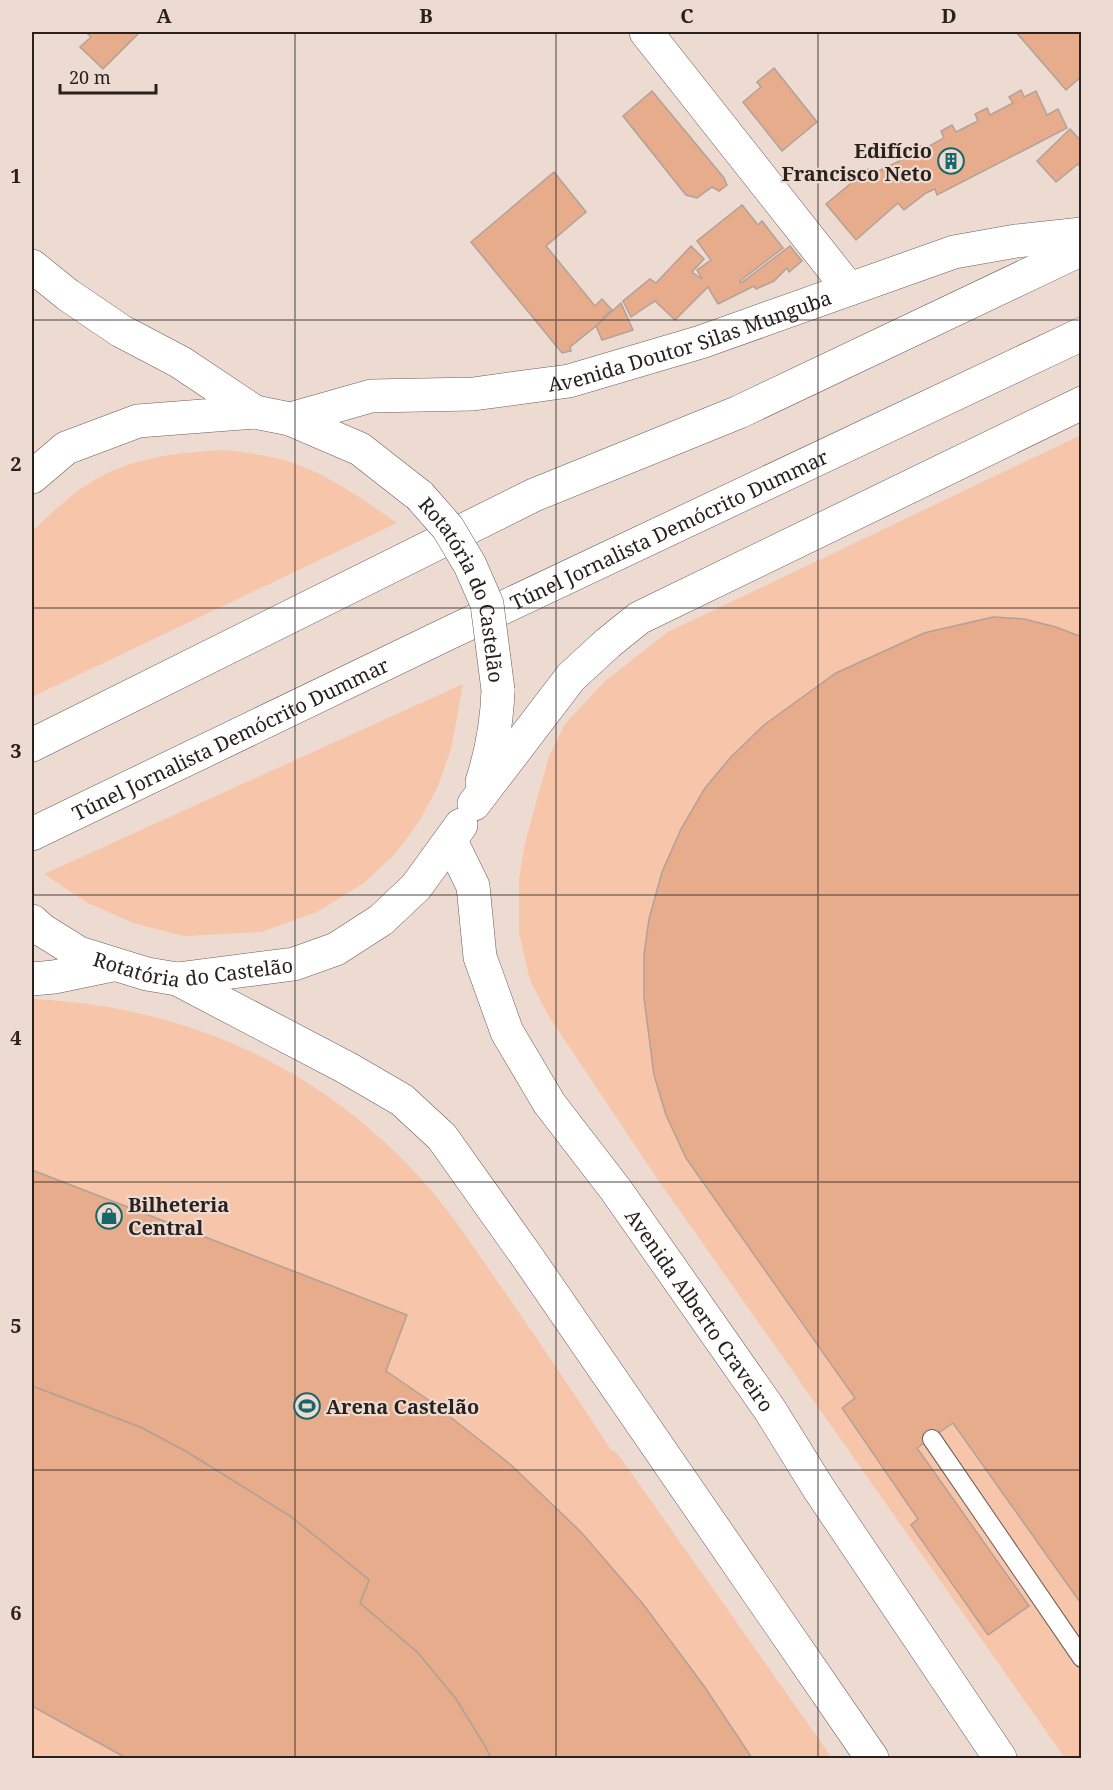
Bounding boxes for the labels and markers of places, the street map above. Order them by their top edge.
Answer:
place label: Edifício Francisco Neto [781,137,932,187]
building icon: Edifício Francisco Neto [936,146,966,176]
place label: Bilheteria Central [128,1191,229,1241]
shop icon: Bilheteria Central [94,1201,124,1231]
sports icon: Arena Castelão [292,1391,322,1421]
place label: Arena Castelão [326,1393,479,1420]

